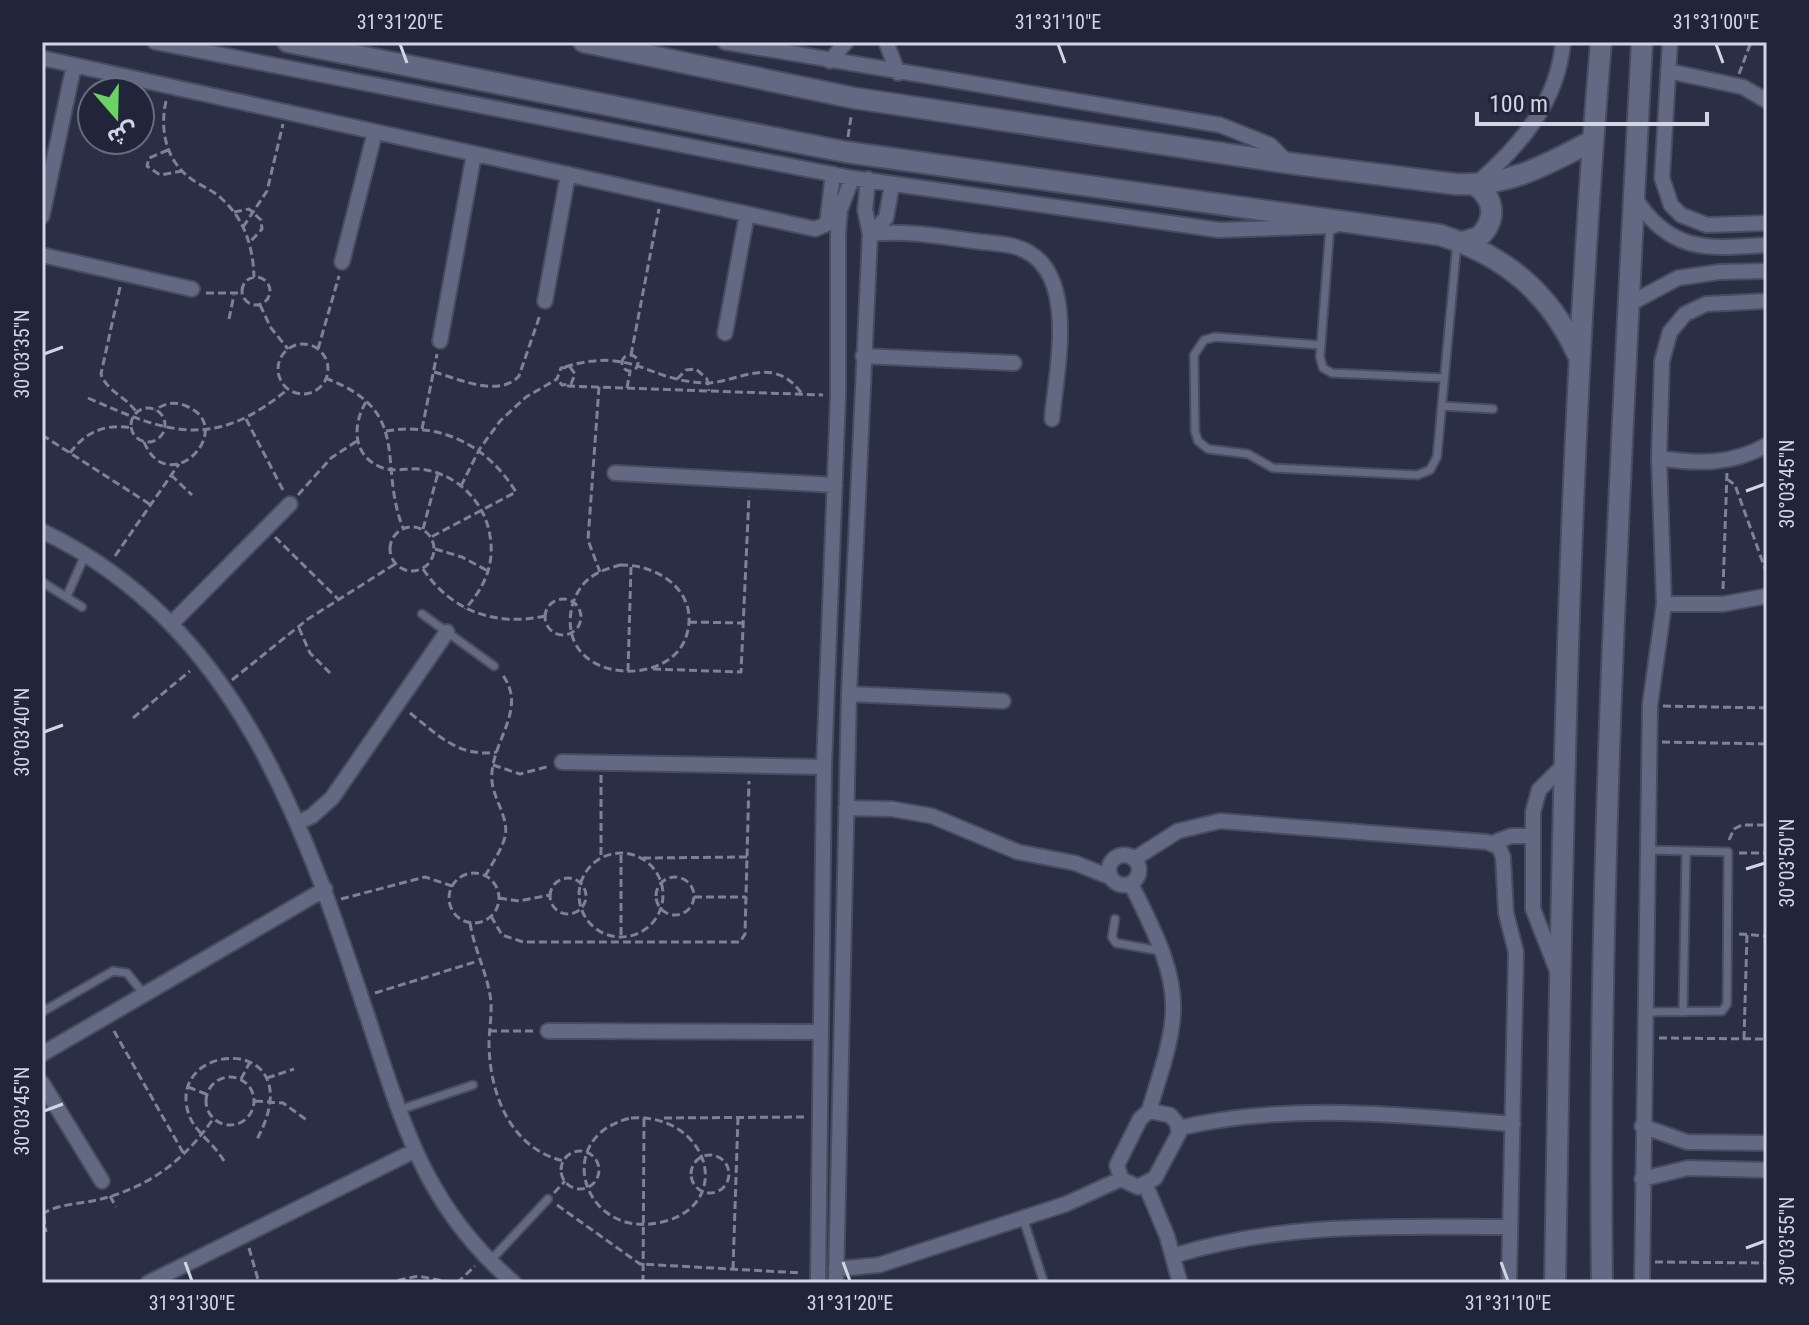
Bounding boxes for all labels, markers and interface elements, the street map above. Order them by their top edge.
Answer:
text: 31°31'20"E [357,10,443,34]
text: 31°31'10"E [1015,10,1101,34]
text: 31°31'00"E [1673,10,1759,34]
north arrow [76,76,156,156]
scale bar [1477,76,1707,126]
text: 100 m [1489,90,1548,118]
text: ش [104,117,141,151]
text: 30°03'35"N [10,309,34,399]
text: 30°03'45"N [1775,439,1799,529]
text: 30°03'40"N [10,687,34,777]
text: 30°03'50"N [1775,818,1799,908]
text: 30°03'45"N [10,1066,34,1156]
text: 30°03'55"N [1775,1196,1799,1286]
text: 31°31'30"E [149,1291,235,1315]
text: 31°31'20"E [807,1291,893,1315]
text: 31°31'10"E [1465,1291,1551,1315]

